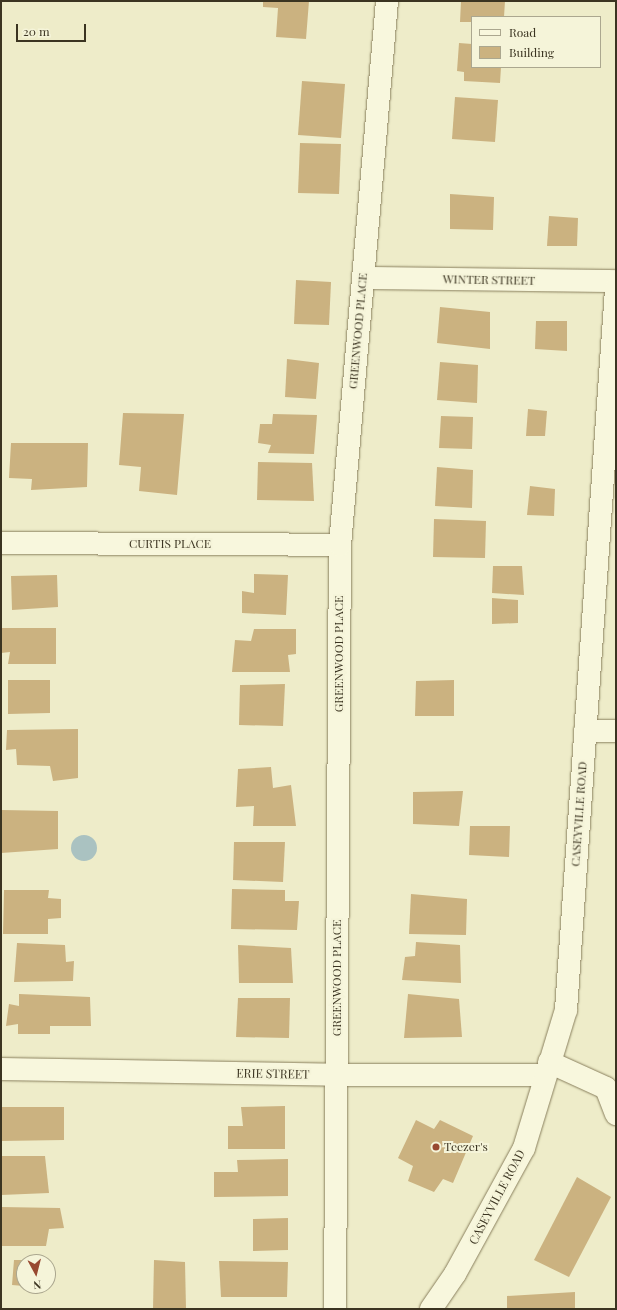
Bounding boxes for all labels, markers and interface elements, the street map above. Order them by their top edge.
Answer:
scale bar [18,16,88,42]
legend [471,16,601,68]
text: 20 m [23,23,50,39]
text: Road [509,24,536,40]
text: Building [509,44,554,60]
street label: GREENWOOD PLACE [346,272,370,390]
street label: WINTER STREET [443,272,535,288]
street label: CURTIS PLACE [129,537,211,551]
street label: GREENWOOD PLACE [332,596,346,712]
street label: CASEYVILLE ROAD [568,761,590,867]
street label: GREENWOOD PLACE [330,920,344,1036]
street label: ERIE STREET [236,1066,310,1082]
place label: Teezer's [444,1140,488,1154]
marker: Teezer's [431,1142,441,1152]
street label: CASEYVILLE ROAD [466,1147,528,1247]
north arrow [16,1254,56,1294]
text: N [33,1277,42,1293]

